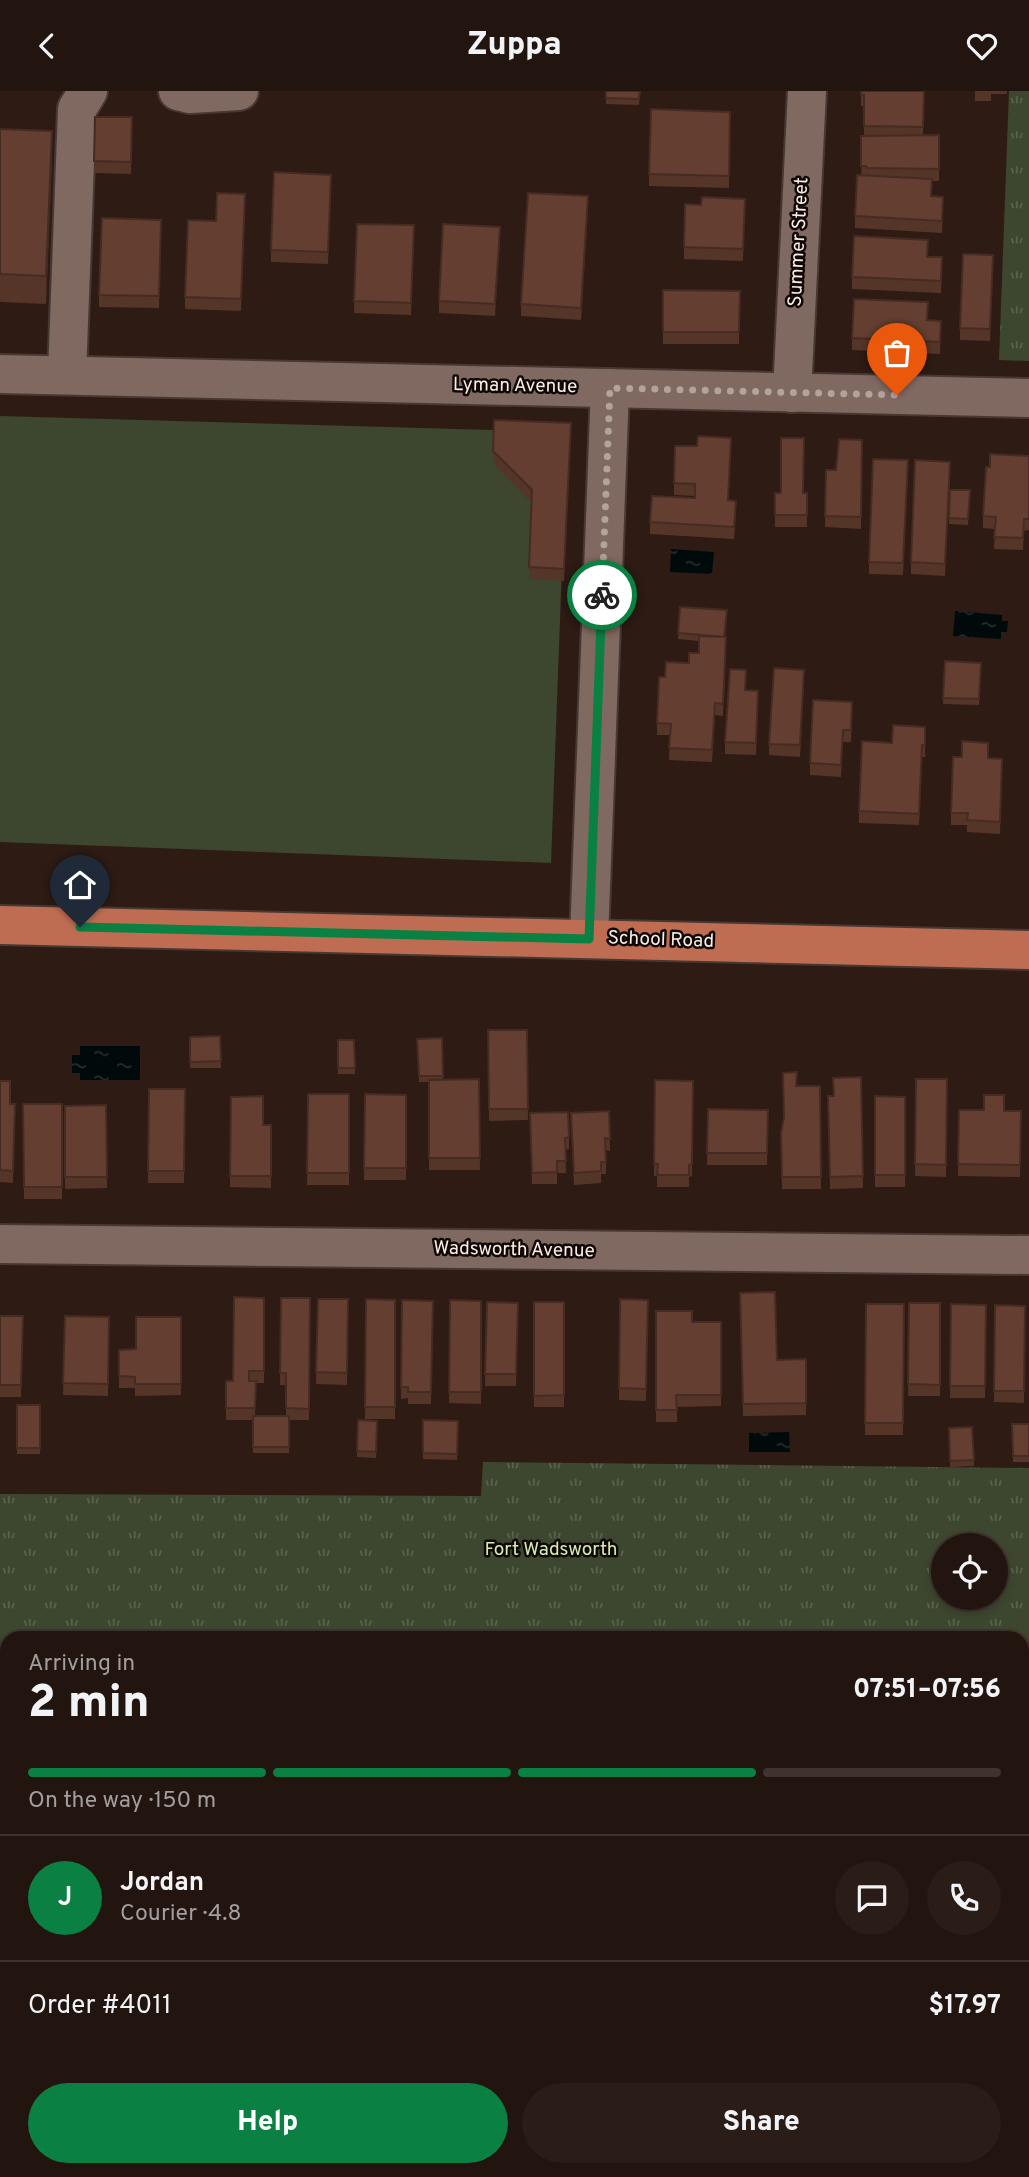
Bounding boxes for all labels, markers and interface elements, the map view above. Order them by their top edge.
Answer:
text: Zuppa [467,26,562,66]
icon: back [28,27,66,65]
icon: heart [963,27,1001,65]
street label: Summer Street [784,177,814,307]
pin [867,323,927,395]
icon: bag [878,334,916,372]
street label: Lyman Avenue [453,373,577,399]
courier [567,560,637,630]
icon: bike [583,576,621,614]
pin [50,855,110,927]
icon: home [61,866,99,904]
street label: School Road [607,926,715,954]
street label: Wadsworth Avenue [433,1237,595,1263]
map controls [931,1533,1008,1610]
button: locate [931,1533,1008,1610]
park label: Fort Wadsworth [485,1538,617,1562]
text: Arriving in [28,1650,135,1679]
text: 07:51–07:56 [853,1674,1001,1707]
text: 2 min [28,1675,150,1734]
text: On the way · 150 m [28,1787,216,1816]
button: chat [835,1861,909,1935]
button: phone [927,1861,1001,1935]
text: Jordan [120,1867,204,1900]
text: J [58,1882,72,1915]
text: Courier · 4.8 [120,1900,241,1929]
text: Order #4011 [28,1990,172,2023]
text: $17.97 [929,1990,1001,2023]
button: Help [28,2083,508,2163]
button: Share [522,2083,1001,2163]

